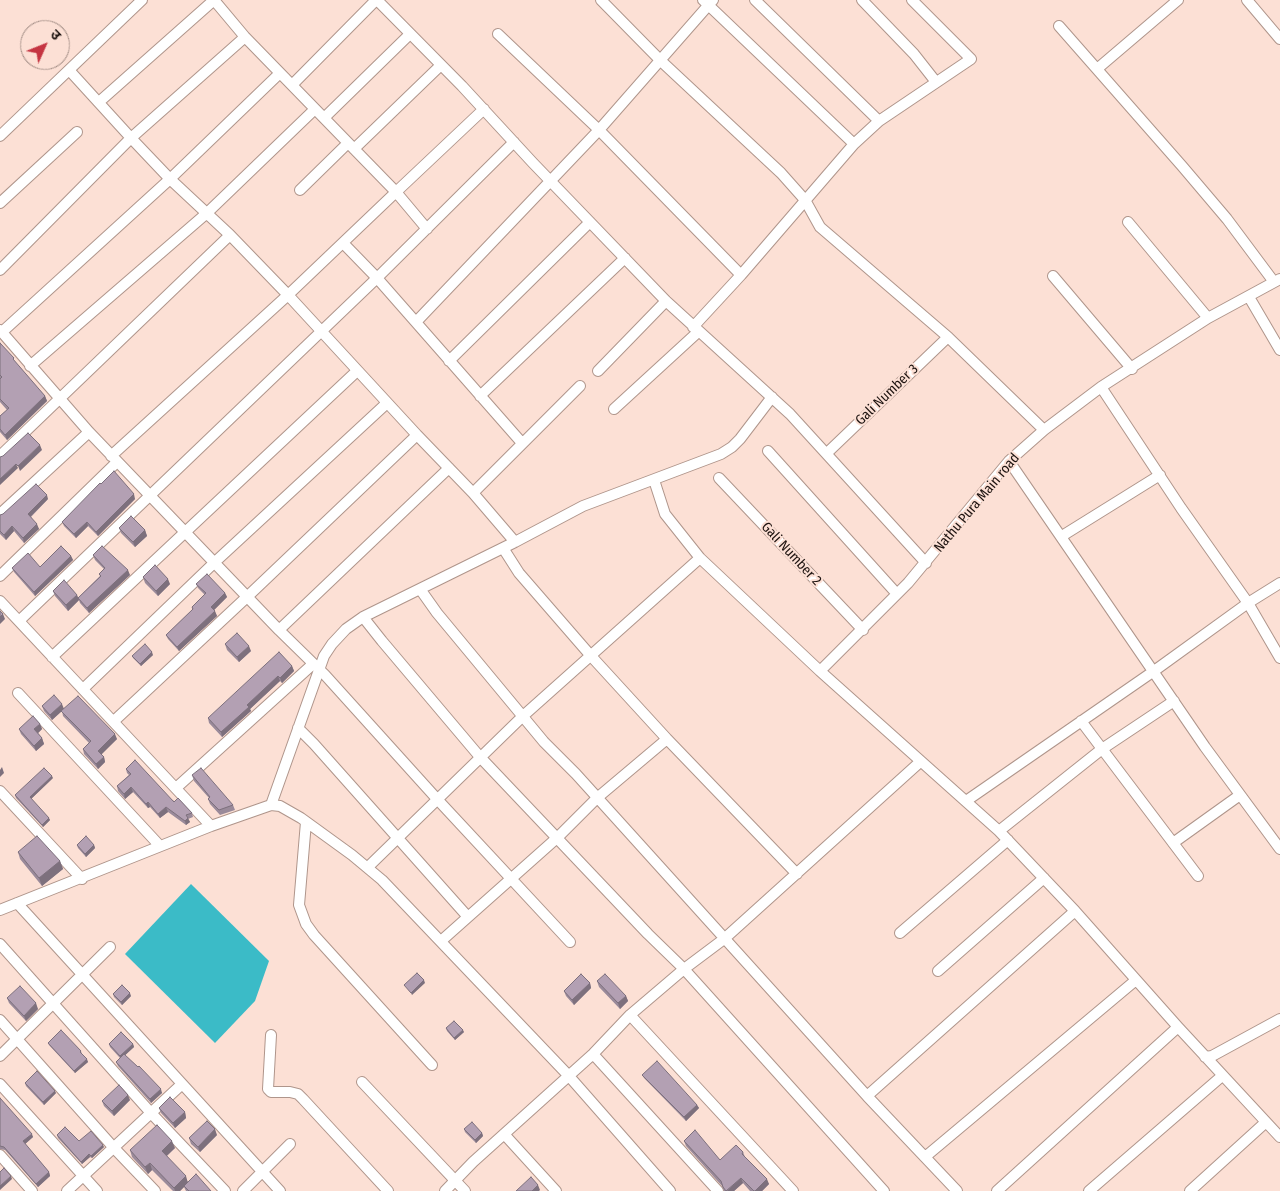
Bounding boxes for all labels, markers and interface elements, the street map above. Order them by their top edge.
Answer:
north arrow [20,20,70,70]
text: उ [46,26,64,44]
street label: Gali Number 3 [852,361,922,429]
street label: Nathu Pura Main road [931,450,1023,556]
street label: Gali Number 2 [757,519,825,589]

